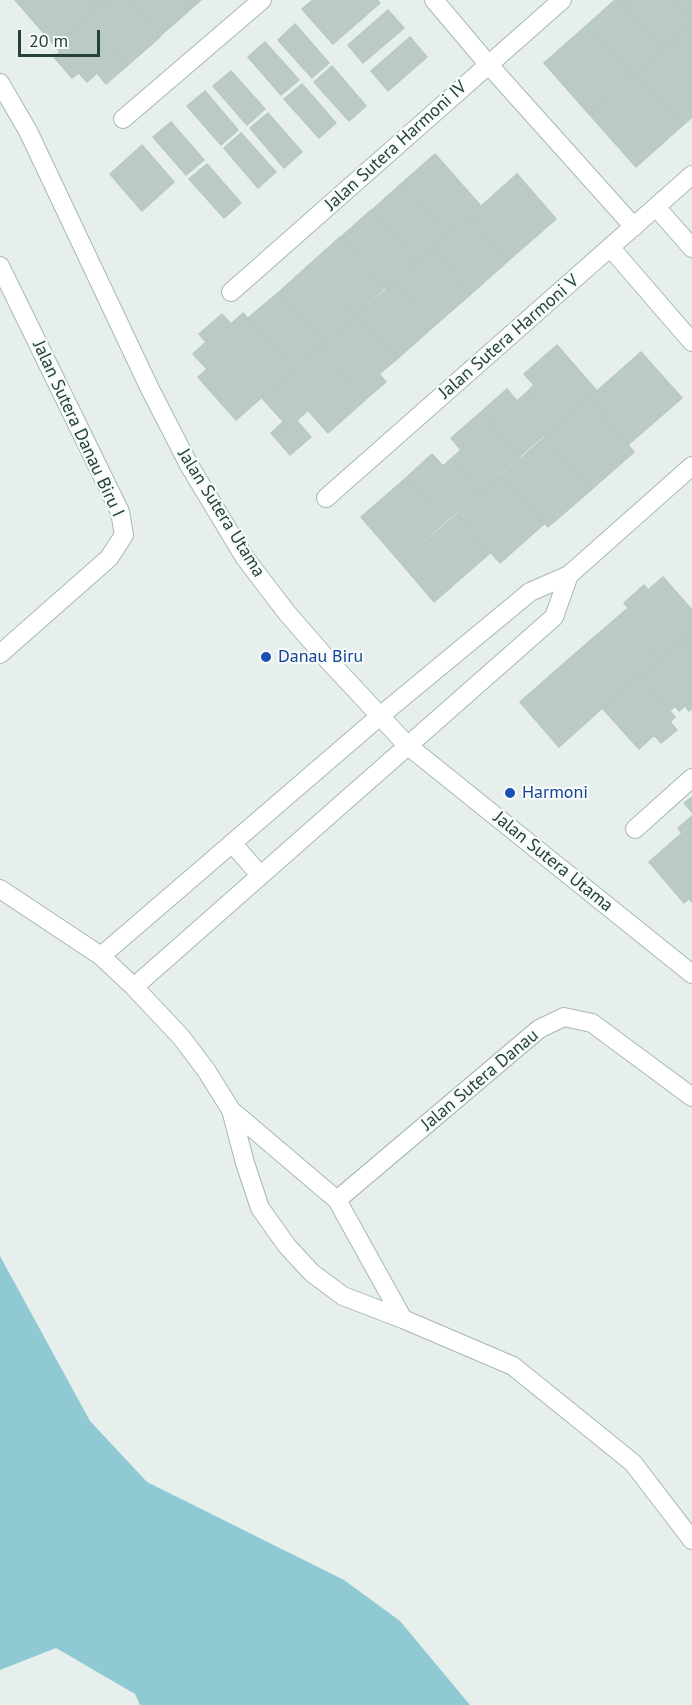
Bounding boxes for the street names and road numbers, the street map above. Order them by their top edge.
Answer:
street label: Jalan Sutera Harmoni IV [321,77,471,215]
street label: Jalan Sutera Harmoni V [435,270,583,404]
street label: Jalan Sutera Danau Biru I [28,337,128,521]
street label: Jalan Sutera Utama [173,445,269,581]
street label: Jalan Sutera Utama [489,807,617,917]
street label: Jalan Sutera Danau [417,1025,543,1135]

